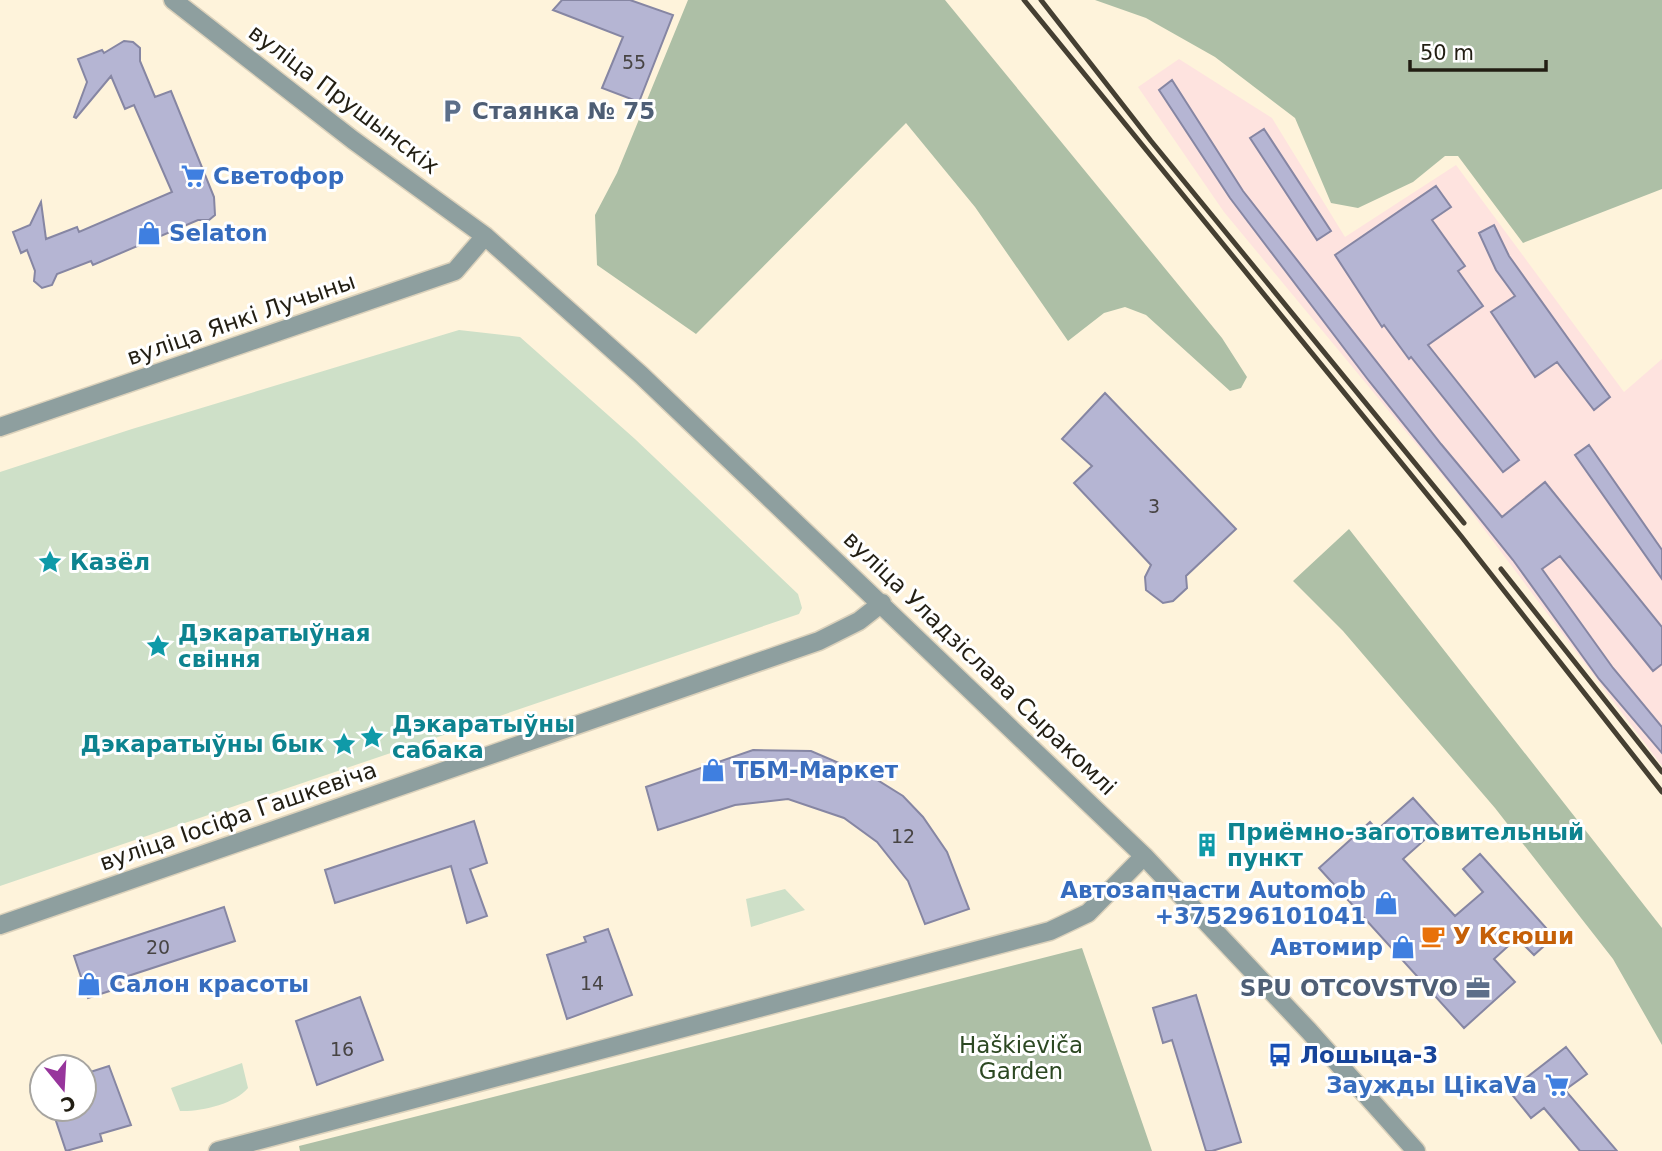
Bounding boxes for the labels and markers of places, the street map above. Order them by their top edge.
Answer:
parking icon: Стаянка № 75 [438,97,466,125]
place label: Стаянка № 75 [472,98,655,124]
supermarket icon: Светофор [179,162,207,190]
place label: Светофор [213,163,344,189]
shop icon: Selaton [135,219,163,247]
place label: Selaton [169,220,268,246]
place icon: Казёл [36,548,64,576]
place label: Казёл [70,549,150,575]
place label: Дэкаратыўная свіння [178,620,371,672]
place icon: Дэкаратыўная свіння [144,632,172,660]
place label: Дэкаратыўны сабака [392,711,575,763]
place icon: Дэкаратыўны сабака [358,723,386,751]
place icon: Дэкаратыўны бык [330,730,358,758]
place label: Дэкаратыўны бык [80,731,324,757]
shop icon: ТБМ-Маркет [699,756,727,784]
place label: ТБМ-Маркет [733,757,899,783]
place label: Приёмно-заготовительный пункт [1227,819,1584,871]
building icon: Приёмно-заготовительный пункт [1193,831,1221,859]
place label: Автозапчасти Automob +375296101041 [1060,877,1366,929]
shop icon: Автозапчасти Automob +375296101041 [1372,889,1400,917]
cafe icon: У Ксюши [1419,922,1447,950]
place label: У Ксюши [1453,923,1574,949]
shop icon: Автомир [1389,933,1417,961]
place label: Автомир [1270,934,1383,960]
shop icon: Салон красоты [75,970,103,998]
place label: Салон красоты [109,971,309,997]
office icon: SPU OTCOVSTVO [1464,974,1492,1002]
place label: SPU OTCOVSTVO [1240,975,1458,1001]
bus stop icon: Лошыца-3 [1266,1041,1294,1069]
place label: Лошыца-3 [1300,1042,1438,1068]
supermarket icon: Заужды ЦікаVа [1543,1071,1571,1099]
place label: Заужды ЦікаVа [1326,1072,1537,1098]

